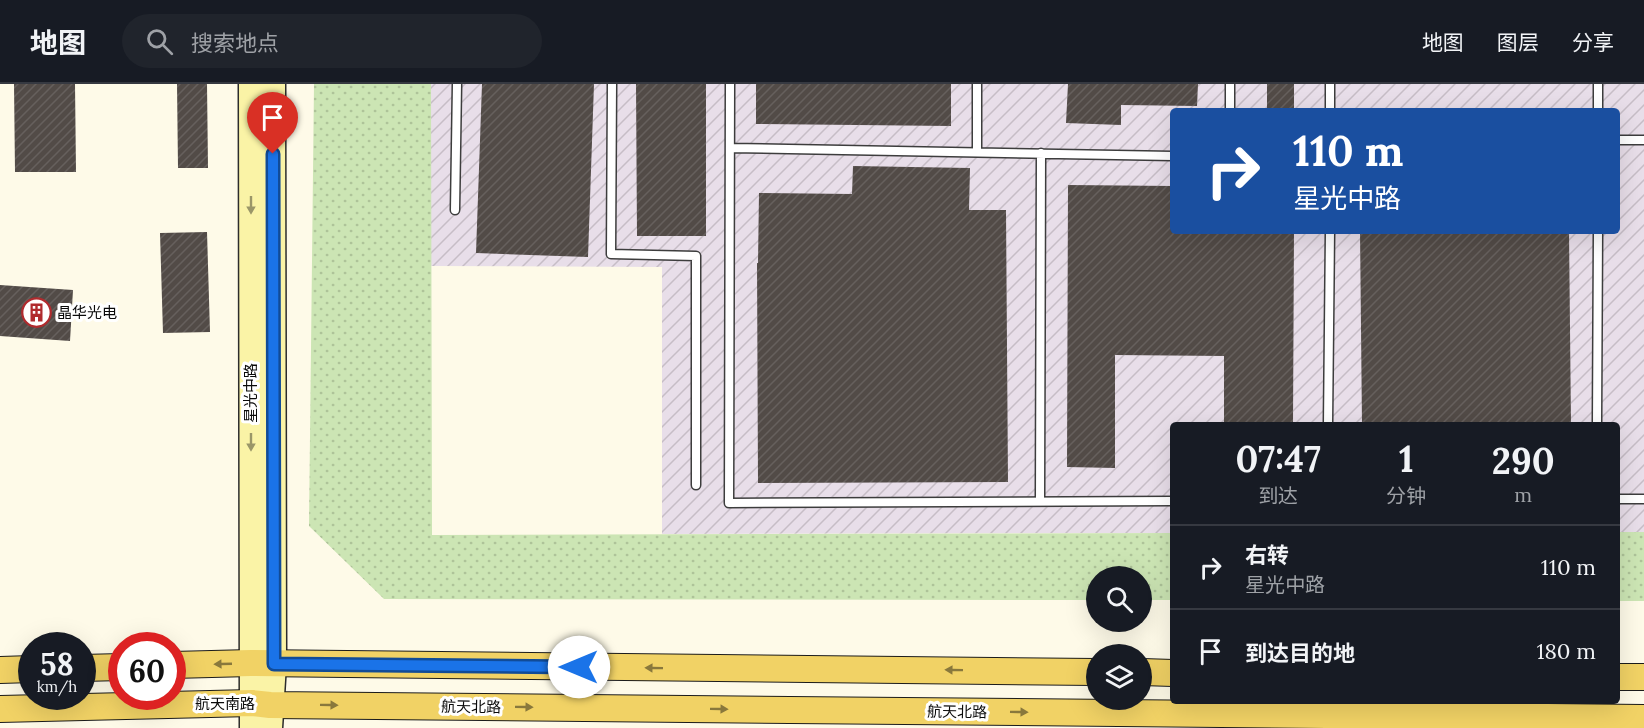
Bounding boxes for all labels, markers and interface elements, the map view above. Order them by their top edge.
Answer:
search box [122,14,542,68]
text: 地图 [30,25,86,61]
icon: search [143,25,176,58]
text: 搜索地点 [191,29,279,57]
text: 地图 [1422,29,1464,56]
text: 图层 [1497,29,1539,56]
text: 分享 [1572,29,1614,56]
pin [247,92,298,154]
icon: arrive [256,101,289,134]
text: 110 m [1293,124,1404,178]
icon: right [1194,132,1272,210]
text: 星光中路 [1293,181,1401,215]
one-way arrow [246,196,256,215]
building icon: 晶华光电 [20,297,52,329]
place label: 晶华光电 [57,303,117,322]
street label: 星光中路 [241,363,260,423]
one-way arrow [246,433,256,452]
text: 07:47 [1235,436,1321,482]
text: 1 [1399,436,1414,482]
text: 290 [1492,438,1555,484]
text: m [1514,482,1532,507]
text: 到达 [1258,483,1298,508]
text: 分钟 [1386,483,1426,508]
text: 右转 [1245,541,1289,569]
icon: right [1194,551,1227,584]
text: 110 m [1541,553,1596,581]
map controls [1086,566,1152,710]
button: search [1086,566,1152,632]
text: 星光中路 [1245,572,1325,597]
speed limit sign: 60 [108,632,186,710]
position arrow [547,635,611,699]
icon: arrive [1194,635,1227,668]
text: 180 m [1537,637,1596,665]
text: 到达目的地 [1245,639,1355,667]
button: layers [1086,644,1152,710]
text: 58 [40,645,74,683]
one-way arrow [214,659,233,669]
one-way arrow [645,663,664,673]
one-way arrow [945,666,964,675]
text: km/h [37,677,77,696]
street label: 航天南路 [195,694,255,713]
street label: 航天北路 [441,696,501,717]
one-way arrow [319,700,338,710]
street label: 航天北路 [927,701,987,722]
one-way arrow [514,702,533,712]
one-way arrow [709,704,728,714]
one-way arrow [1009,707,1028,717]

